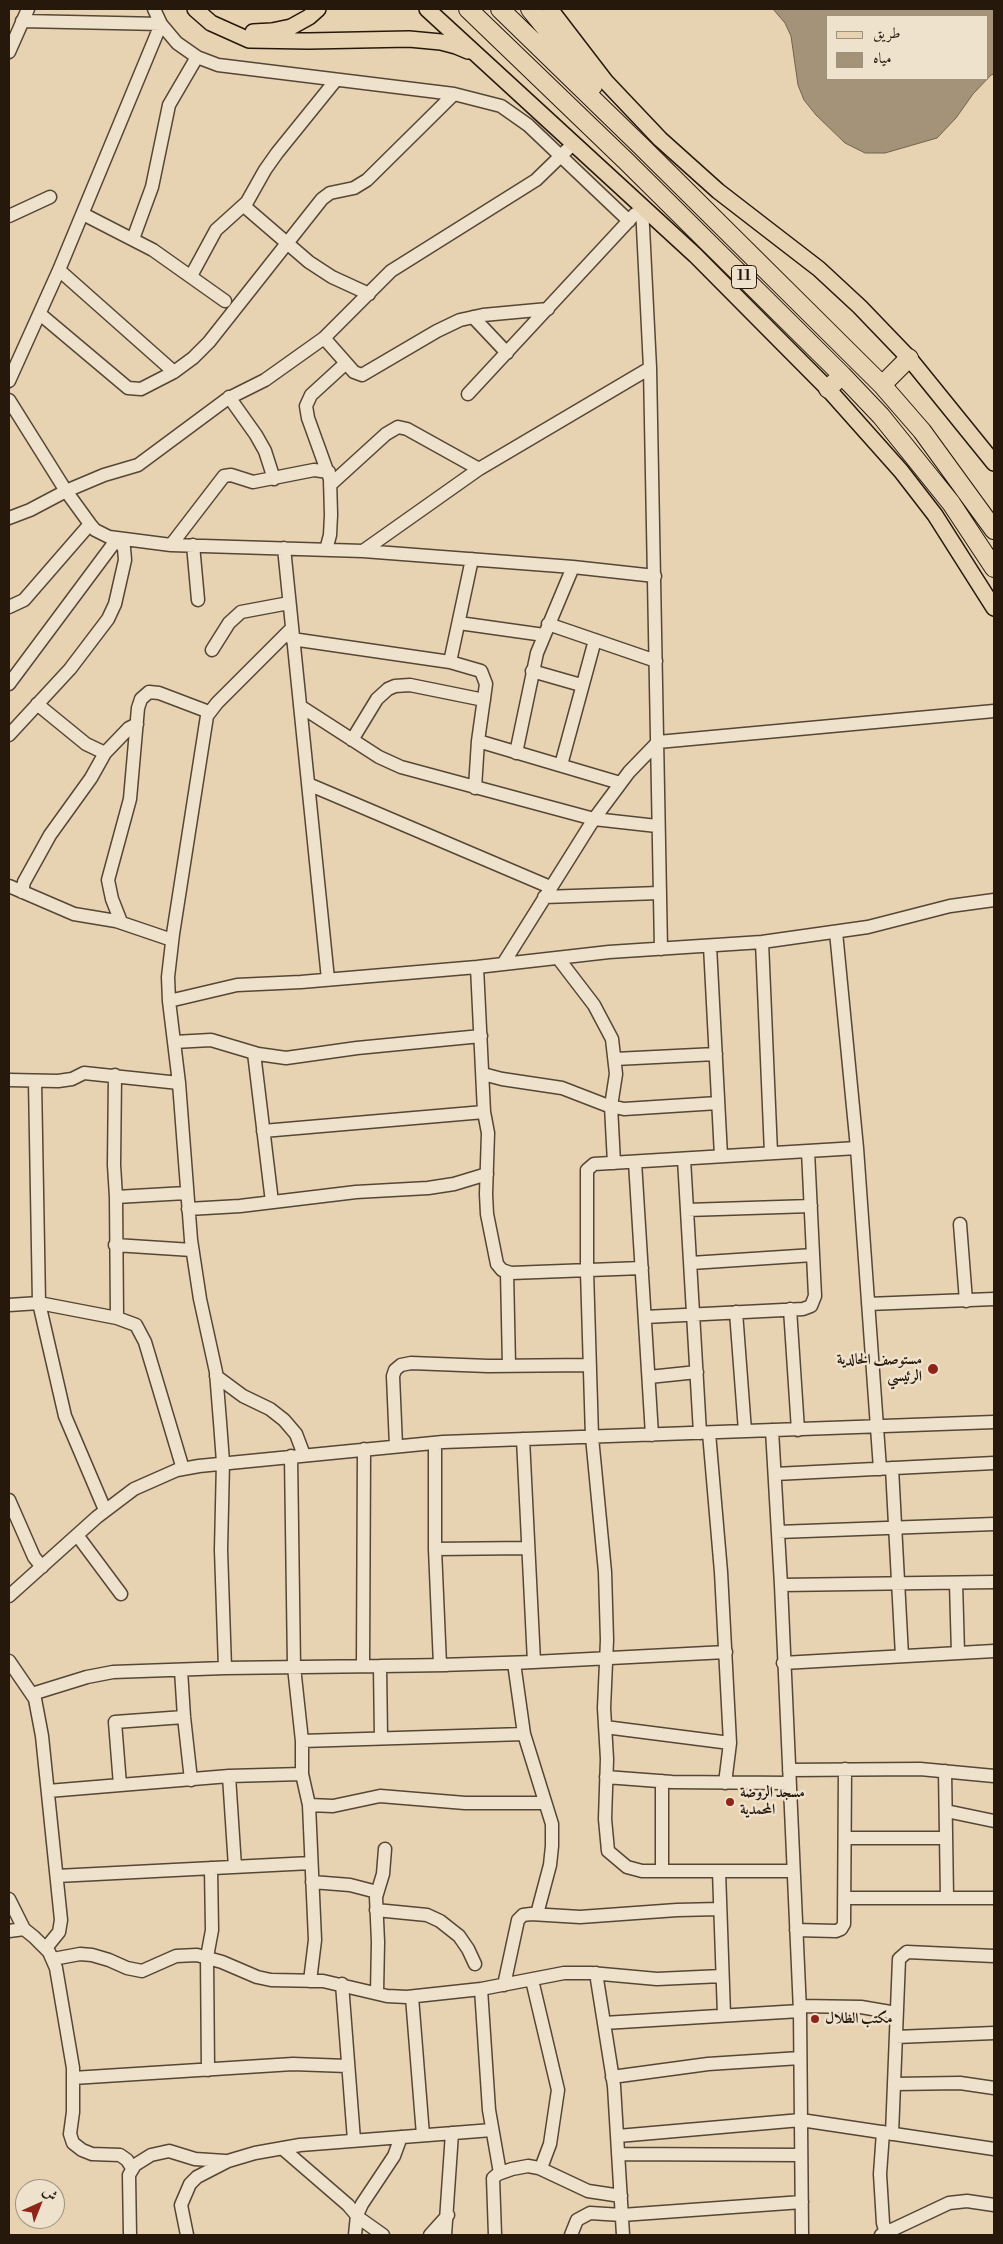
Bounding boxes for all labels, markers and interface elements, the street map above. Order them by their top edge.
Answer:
legend [826,15,988,80]
text: طريق [873,24,900,43]
text: مياه [873,49,891,68]
road number: 11 [732,266,756,288]
place label: مستوصف الخالدية الرئيسي [837,1351,922,1386]
marker: مستوصف الخالدية الرئيسي [926,1362,940,1376]
place label: مسجد الروضة المحمدية [740,1784,805,1819]
marker: مسجد الروضة المحمدية [724,1796,736,1808]
place label: مكتب الظلال [825,2010,893,2028]
marker: مكتب الظلال [809,2013,821,2025]
north arrow [15,2179,65,2229]
text: ش [38,2183,61,2205]

